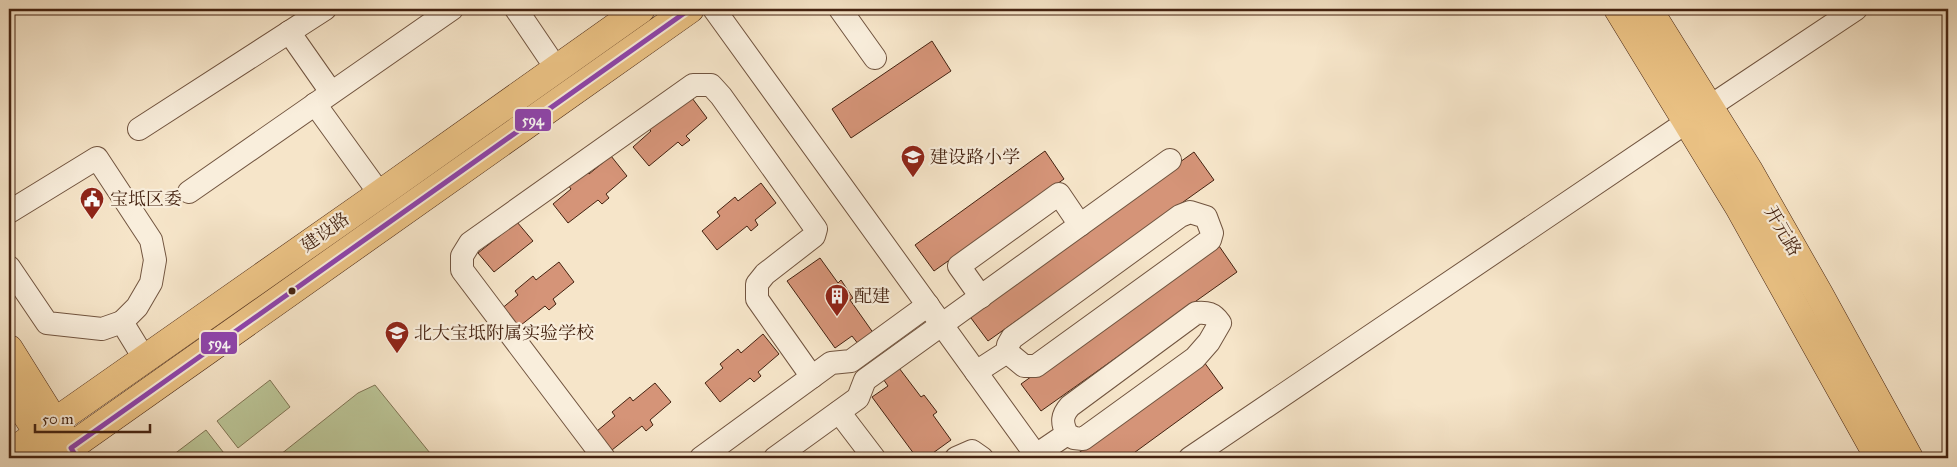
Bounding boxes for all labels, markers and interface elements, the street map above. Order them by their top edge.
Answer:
line badge: 594 [514,108,552,132]
text: 594 [522,112,545,130]
school or university icon: 建设路小学 [900,144,926,178]
place label: 建设路小学 [930,146,1020,168]
public building icon: 宝坻区委 [79,186,105,220]
place label: 宝坻区委 [110,188,182,210]
street label: 开元路 [1760,202,1806,260]
street label: 建设路 [297,208,353,256]
building icon: 配建 [824,283,850,317]
place label: 配建 [854,285,890,307]
unlabelled marker [287,286,297,296]
school or university icon: 北大宝坻附属实验学校 [384,320,410,354]
place label: 北大宝坻附属实验学校 [414,322,594,344]
line badge: 594 [200,331,238,355]
text: 594 [208,335,231,353]
scale bar [35,402,150,434]
text: 50 m [42,410,74,428]

